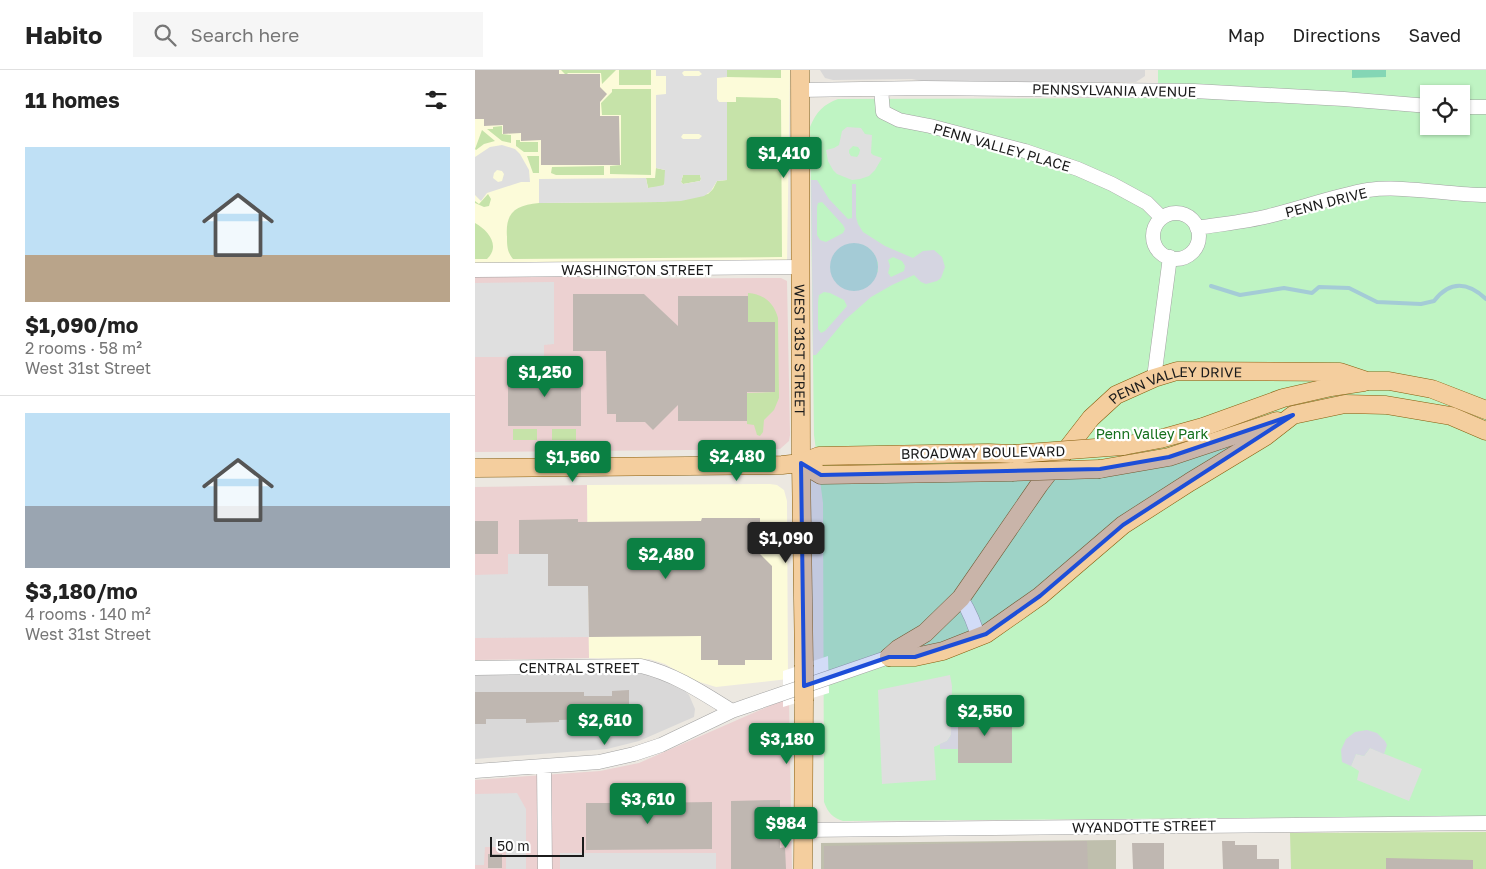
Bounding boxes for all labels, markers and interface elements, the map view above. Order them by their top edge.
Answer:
search box [133,12,483,57]
text: Habito [25,20,103,49]
icon: search [151,21,179,49]
text: Search here [191,23,299,46]
text: Map [1228,24,1264,46]
text: Directions [1292,24,1380,46]
text: Saved [1408,24,1461,46]
street label: PENNSYLVANIA AVENUE [1032,80,1196,100]
map controls [1420,85,1470,135]
button: locate [1420,85,1470,135]
icon: filters [422,86,450,114]
text: 11 homes [25,87,120,113]
street label: PENN VALLEY PLACE [931,119,1073,175]
pin: $1,410 [743,136,825,179]
text: $1,410 [758,143,810,163]
icon: home [193,180,283,270]
street label: PENN DRIVE [1283,184,1369,220]
street label: WASHINGTON STREET [561,261,713,278]
street label: WEST 31ST STREET [792,284,809,416]
text: $1,090/mo [25,312,138,338]
text: 2 rooms · 58 m² [25,338,142,358]
pin: $1,250 [504,356,586,398]
text: West 31st Street [25,358,151,378]
text: $1,250 [518,362,572,382]
street label: PENN VALLEY DRIVE [1104,362,1242,407]
park label: Penn Valley Park [1096,425,1208,442]
pin: $1,560 [532,440,614,483]
pin: $2,480 [696,440,778,482]
street label: BROADWAY BOULEVARD [901,442,1065,462]
icon: home [193,445,283,535]
text: $2,480 [709,446,765,466]
text: $1,560 [546,447,600,467]
pin: $1,090 [745,522,827,564]
text: $1,090 [758,528,814,548]
pin: $2,480 [625,538,707,580]
text: $2,480 [638,544,694,564]
text: $3,180/mo [25,578,138,604]
text: 4 rooms · 140 m² [25,604,151,624]
text: West 31st Street [25,624,151,644]
street label: CENTRAL STREET [519,659,640,676]
pin: $2,550 [944,694,1026,737]
text: $2,550 [957,701,1013,721]
pin: $2,610 [564,704,646,746]
text: $2,610 [578,710,632,730]
pin: $3,180 [746,722,828,765]
text: $3,180 [760,729,814,749]
pin: $3,610 [607,782,689,825]
text: $3,610 [621,789,675,809]
pin: $984 [756,806,816,849]
text: $984 [765,813,807,833]
street label: WYANDOTTE STREET [1072,816,1216,836]
scale bar [490,834,584,857]
text: 50 m [497,837,530,854]

